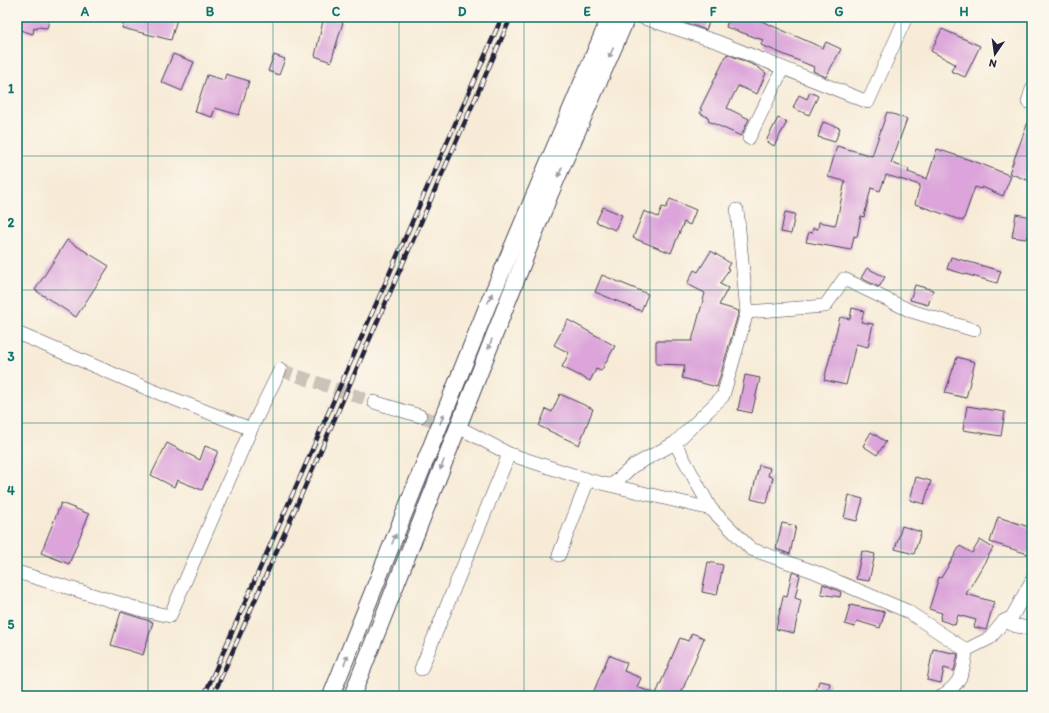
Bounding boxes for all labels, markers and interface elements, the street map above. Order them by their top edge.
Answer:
text: A [80,4,90,19]
text: B [206,4,215,19]
text: C [332,4,341,19]
text: D [458,4,467,19]
text: E [583,4,591,19]
text: F [710,4,717,19]
text: G [835,4,844,19]
text: H [960,4,969,19]
north arrow [975,34,1015,74]
one-way arrow [608,47,614,58]
text: N [988,56,998,70]
text: 1 [8,81,14,96]
one-way arrow [557,167,563,178]
text: 2 [8,215,15,230]
one-way arrow [488,291,494,303]
one-way arrow [486,339,492,351]
text: 3 [7,349,15,364]
one-way arrow [440,412,446,424]
one-way arrow [438,460,444,472]
text: 4 [7,483,15,498]
one-way arrow [392,533,398,545]
text: 5 [8,617,15,632]
one-way arrow [343,653,349,665]

